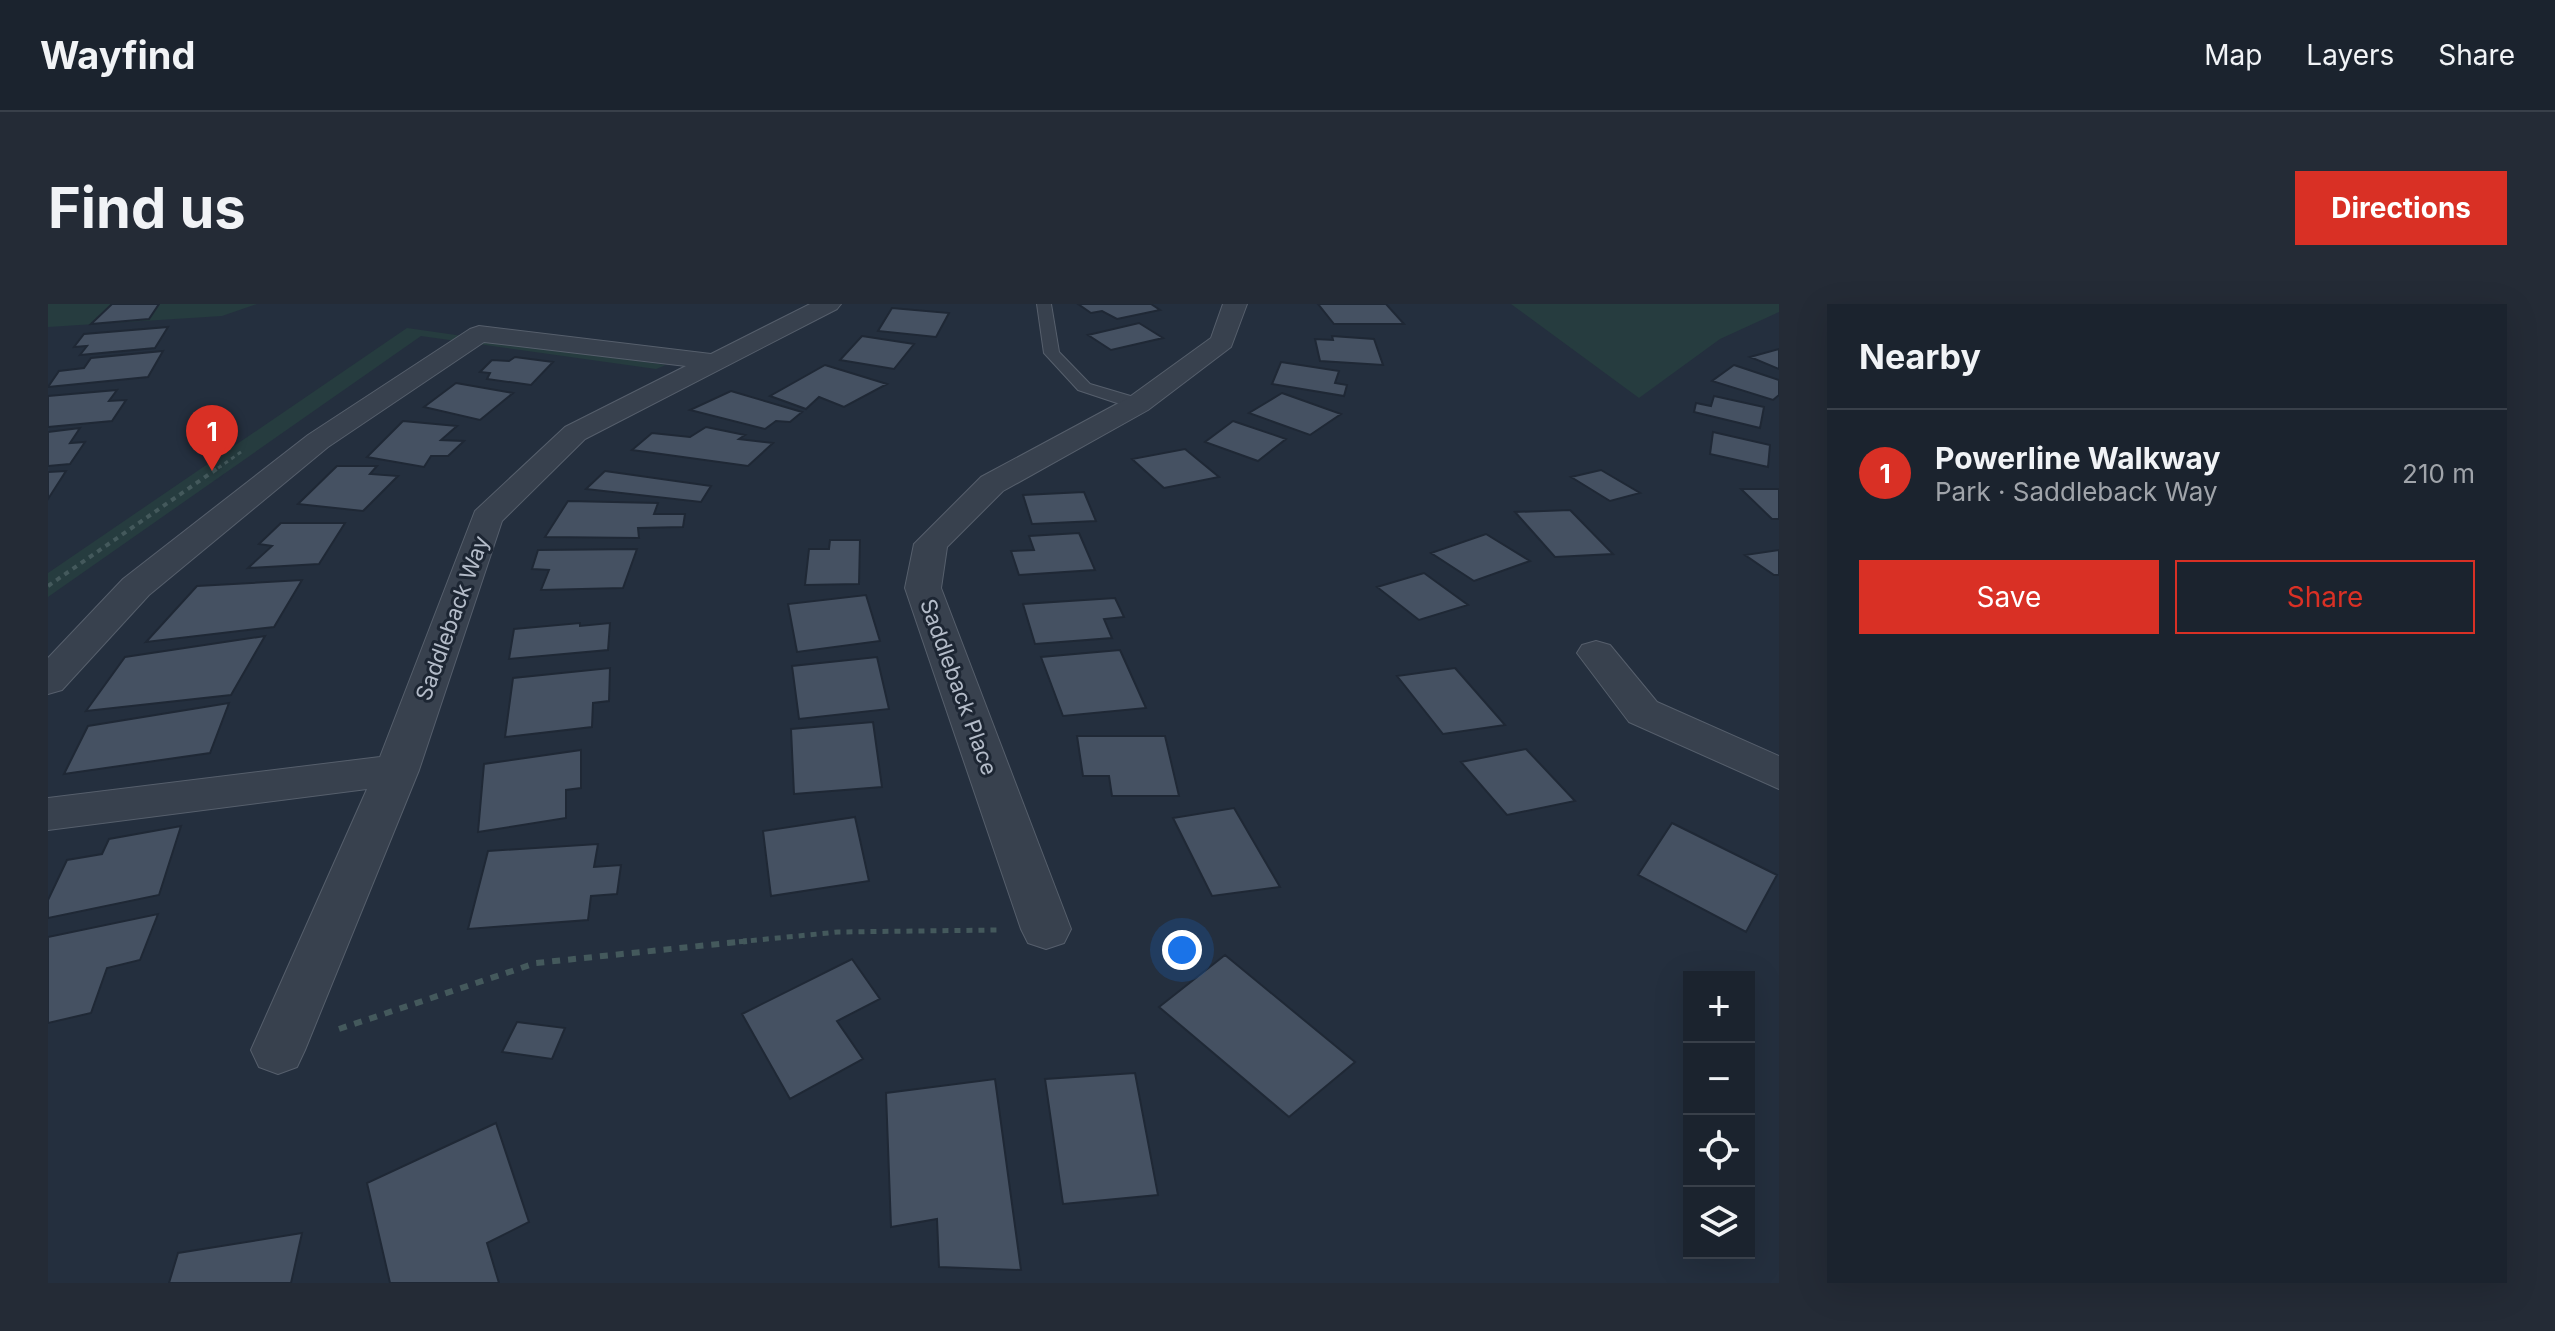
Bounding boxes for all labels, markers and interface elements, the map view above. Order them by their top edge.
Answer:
text: Wayfind [40,32,195,78]
text: Map [2204,38,2262,72]
text: Layers [2306,38,2394,72]
text: Share [2438,38,2515,72]
button: Directions [2295,171,2507,245]
text: Find us [48,174,246,242]
text: Nearby [1859,336,1981,377]
pin: 1 [186,405,238,471]
text: Powerline Walkway [1935,440,2220,476]
text: 1 [1879,458,1891,489]
text: 210 m [2402,458,2475,489]
text: Park · Saddleback Way [1935,476,2218,507]
street label: Saddleback Way [410,532,494,704]
button: Save [1859,560,2159,634]
button: Share [2175,560,2475,634]
street label: Saddleback Place [915,595,1003,779]
your location [1162,930,1202,970]
map controls [1683,971,1755,1259]
button: + [1683,971,1755,1043]
button: − [1683,1043,1755,1115]
button: locate [1683,1115,1755,1187]
button: layers [1683,1187,1755,1259]

